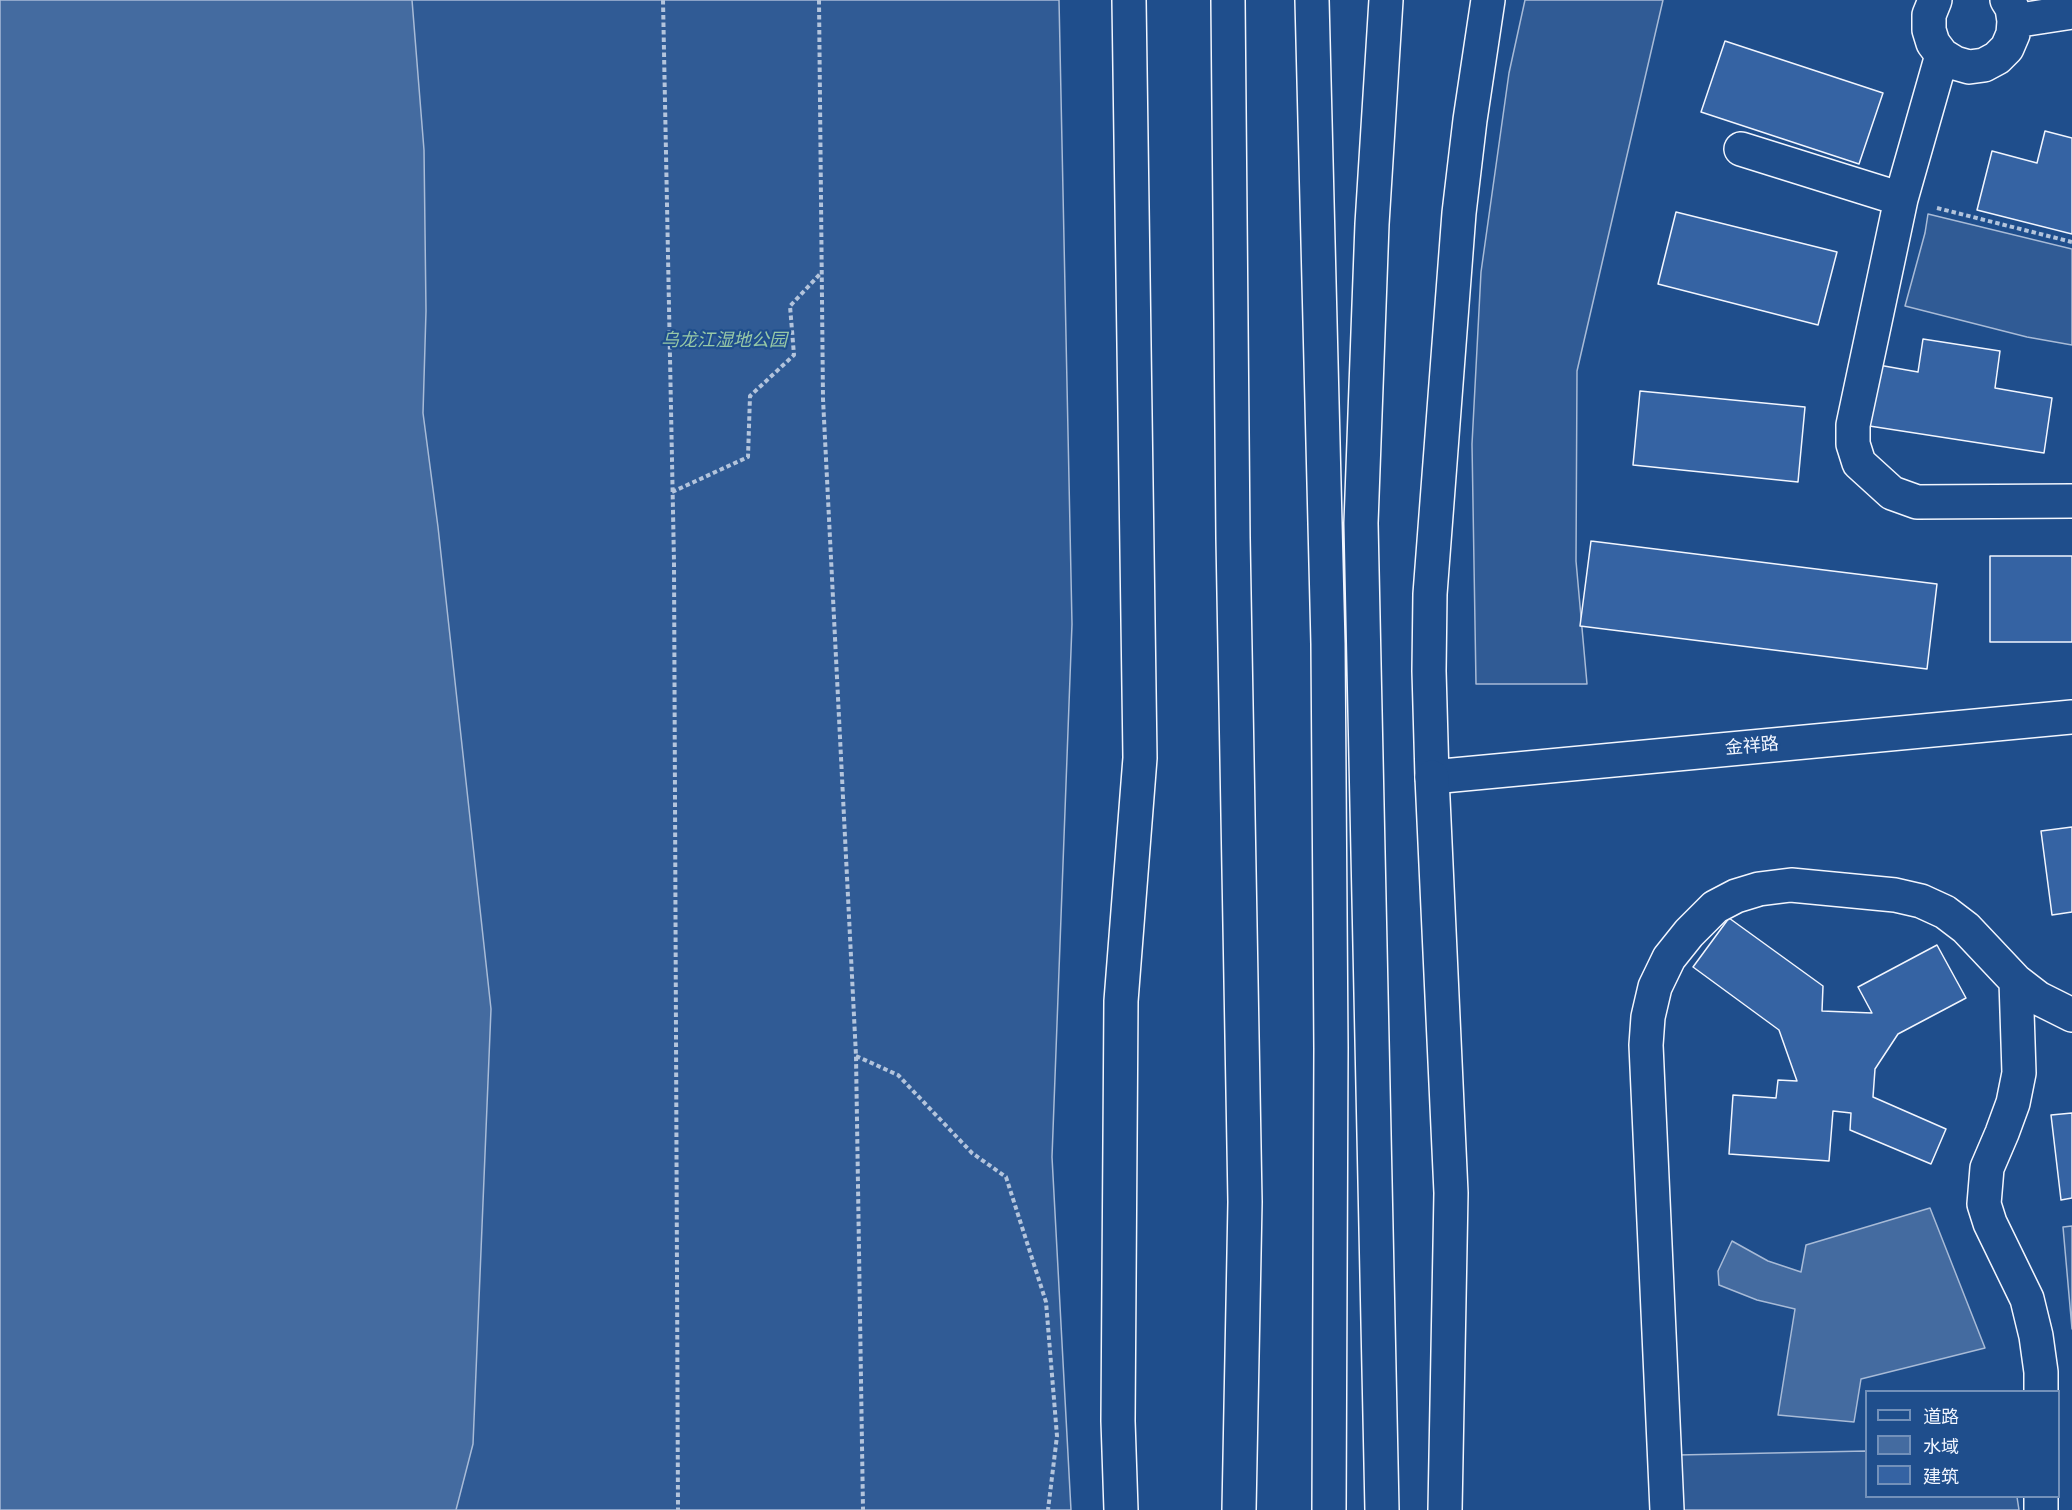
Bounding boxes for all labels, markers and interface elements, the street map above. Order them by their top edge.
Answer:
park label: 乌龙江湿地公园 [661,330,787,352]
street label: 金祥路 [1724,734,1780,760]
legend [1865,1390,2060,1498]
text: 道路 [1923,1404,1959,1429]
text: 水域 [1923,1434,1959,1459]
text: 建筑 [1923,1464,1959,1489]

